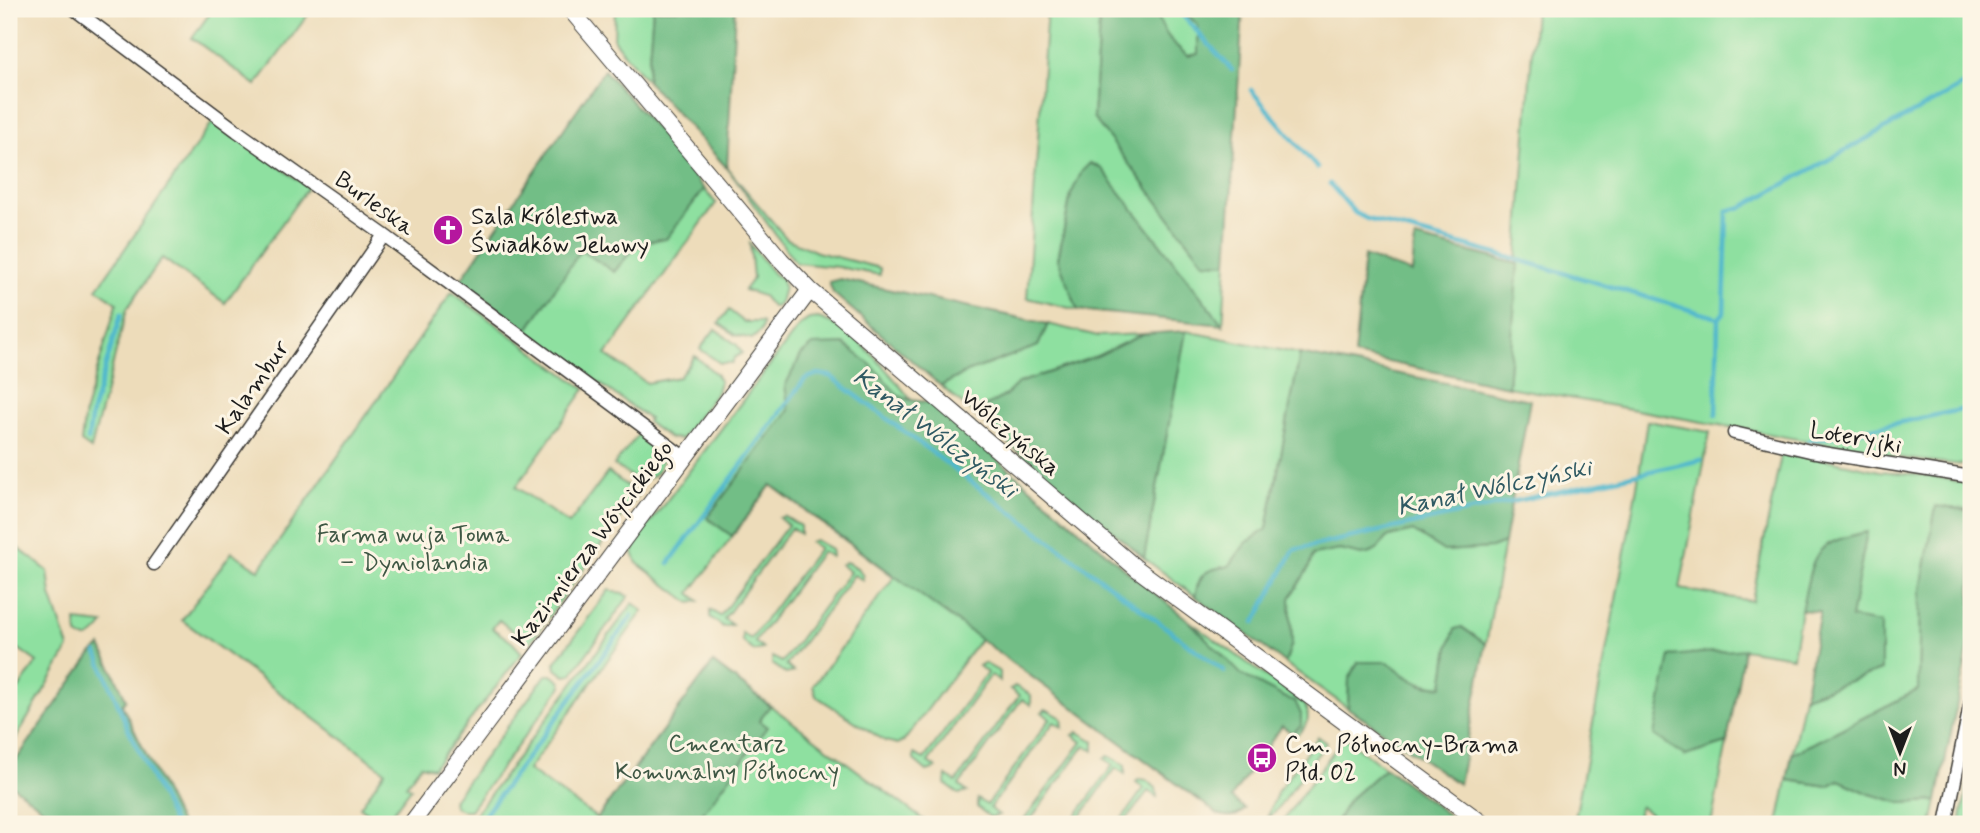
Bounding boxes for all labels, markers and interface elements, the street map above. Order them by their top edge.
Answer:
street label: Burleska [328,165,421,244]
place label: Sala Królestwa Świadków Jehowy [471,202,649,261]
church icon: Sala Królestwa Świadków Jehowy [431,213,465,247]
street label: Kalambur [209,334,297,441]
water label: Kanał Wólczyński [846,360,1026,508]
street label: Wólczyńska [954,382,1066,484]
street label: Loteryjki [1808,415,1904,462]
street label: Kazimierza Wóycickiego [506,435,683,655]
water label: Kanał Wólczyński [1394,450,1597,525]
park label: Farma wuja Toma – Dyniolandia [317,520,510,579]
north arrow [1864,718,1934,788]
park label: Cmentarz Komunalny Północny [615,729,839,788]
place label: Cm. Północny-Brama Płd. 02 [1285,730,1519,789]
bus stop icon: Cm. Północny-Brama Płd. 02 [1245,741,1279,775]
text: N [1894,755,1906,780]

